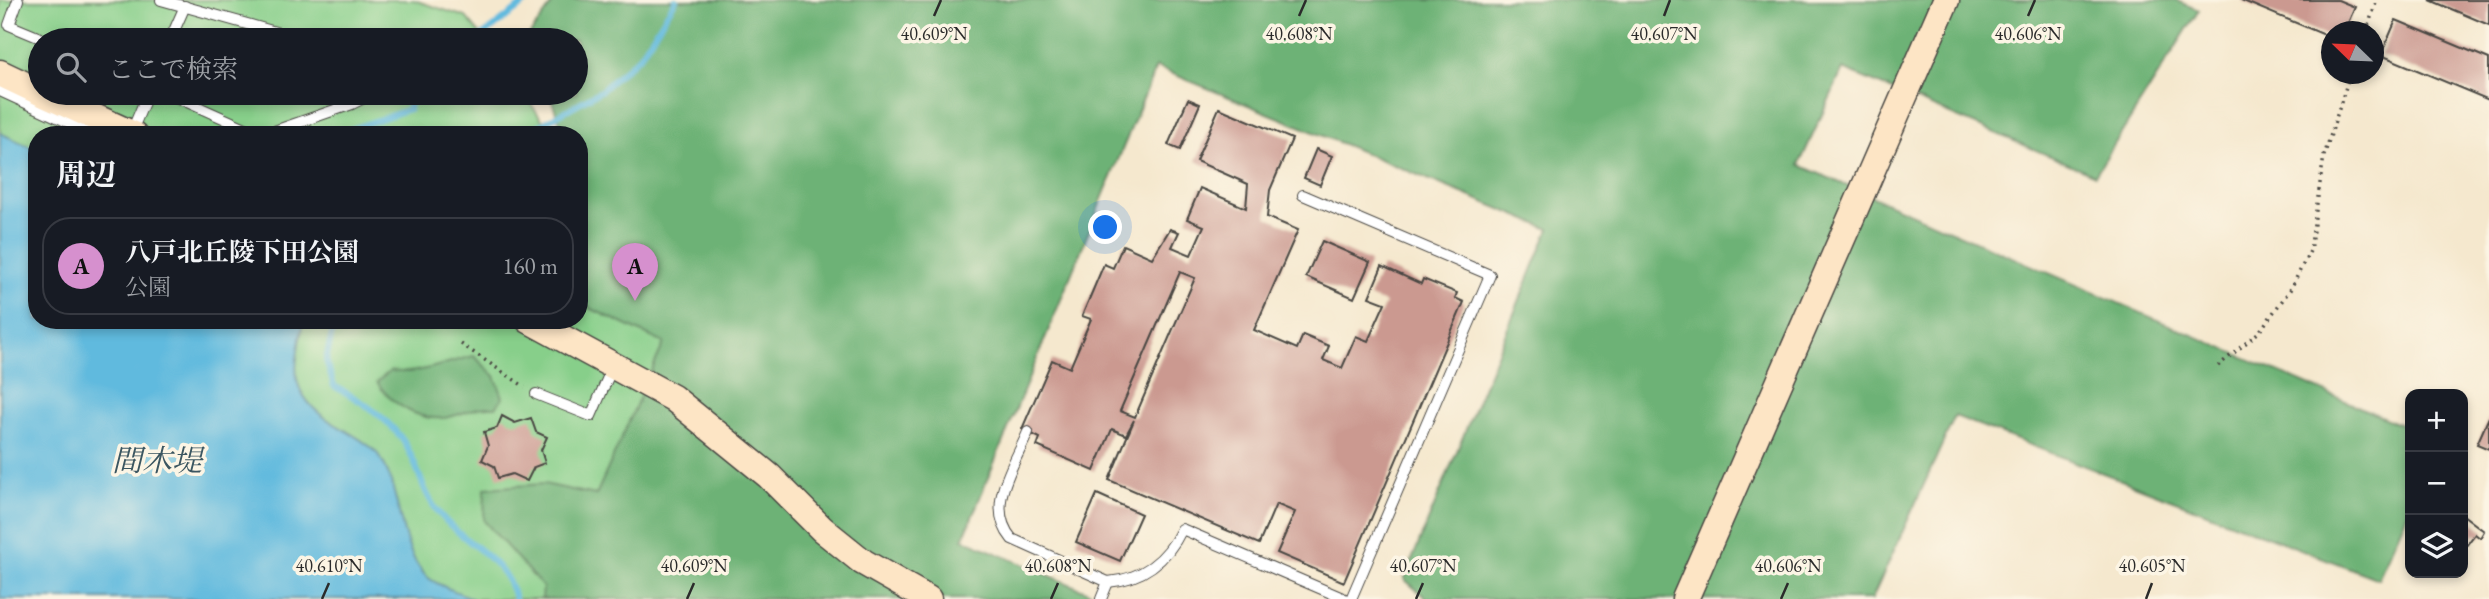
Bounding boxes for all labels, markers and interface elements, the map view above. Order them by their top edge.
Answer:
north arrow [2321,21,2384,84]
text: 40.609°N [901,22,968,45]
text: 40.608°N [1266,22,1333,45]
text: 40.607°N [1631,22,1698,45]
text: 40.606°N [1995,22,2062,45]
search box [28,28,588,105]
icon: search [52,48,90,86]
text: ここで検索 [108,52,238,86]
text: 周辺 [56,155,116,194]
your location [1088,210,1122,244]
text: 八戸北丘陵下田公園 [125,235,359,269]
pin: A [612,243,658,301]
text: A [73,251,89,281]
text: 160 m [502,251,558,281]
text: 公園 [125,272,171,302]
map controls [2405,389,2468,578]
button: + [2405,389,2468,452]
water label: 間木堤 [112,441,205,480]
button: − [2405,452,2468,515]
button: layers [2405,515,2468,578]
text: 40.610°N [296,554,363,577]
text: 40.609°N [661,554,728,577]
text: 40.608°N [1025,554,1092,577]
text: 40.607°N [1390,554,1457,577]
text: 40.606°N [1755,554,1822,577]
text: 40.605°N [2119,554,2186,577]

